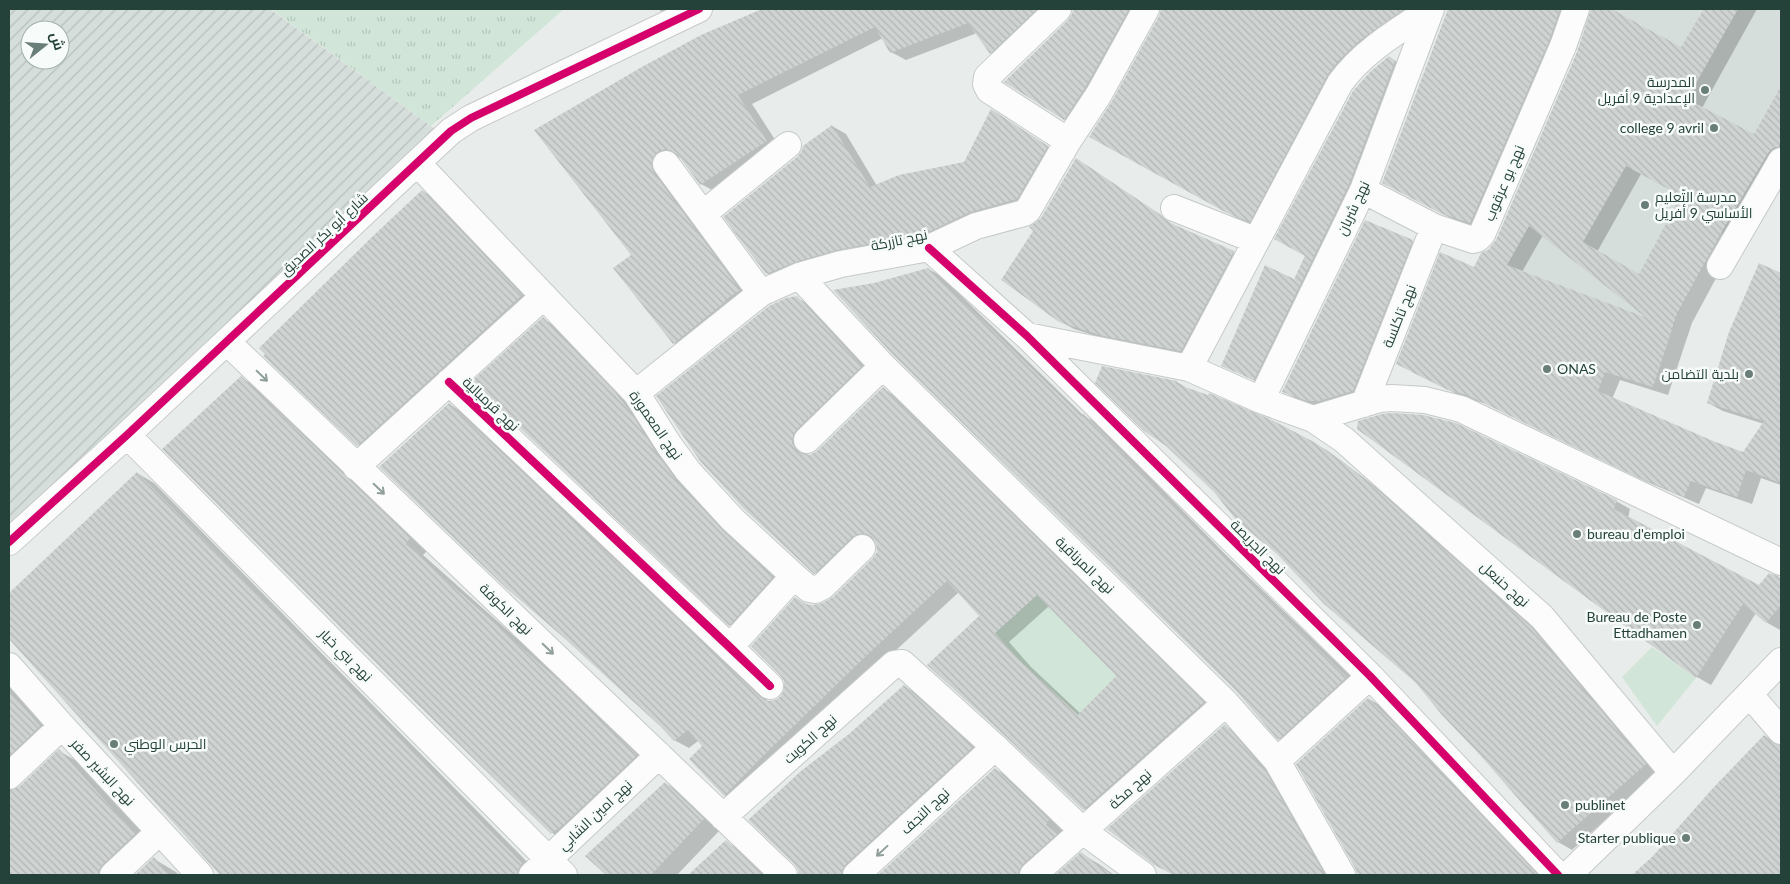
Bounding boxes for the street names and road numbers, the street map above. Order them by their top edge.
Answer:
street label: نهج بو عرقوب [1480,142,1528,224]
street label: نهج شربان [1333,178,1373,238]
street label: شارع أبو بكر الصديق [276,189,372,279]
street label: نهج تازركة [869,225,929,255]
street label: نهج تاكلسة [1378,282,1420,350]
street label: نهج قرمبالية [459,373,523,435]
street label: نهج المعمورة [625,387,687,463]
street label: نهج الجريصة [1227,516,1289,578]
street label: نهج المرناقية [1052,532,1118,598]
street label: نهج حنبعل [1477,557,1533,611]
street label: نهج الكوفة [476,579,536,639]
street label: نهج بني خيار [313,624,376,688]
street label: نهج الكويت [780,710,840,768]
street label: نهج البشير صفر [67,734,139,809]
street label: نهج مكة [1105,765,1155,813]
street label: نهج امين الشابي [554,776,638,856]
street label: نهج النجف [897,784,953,838]

